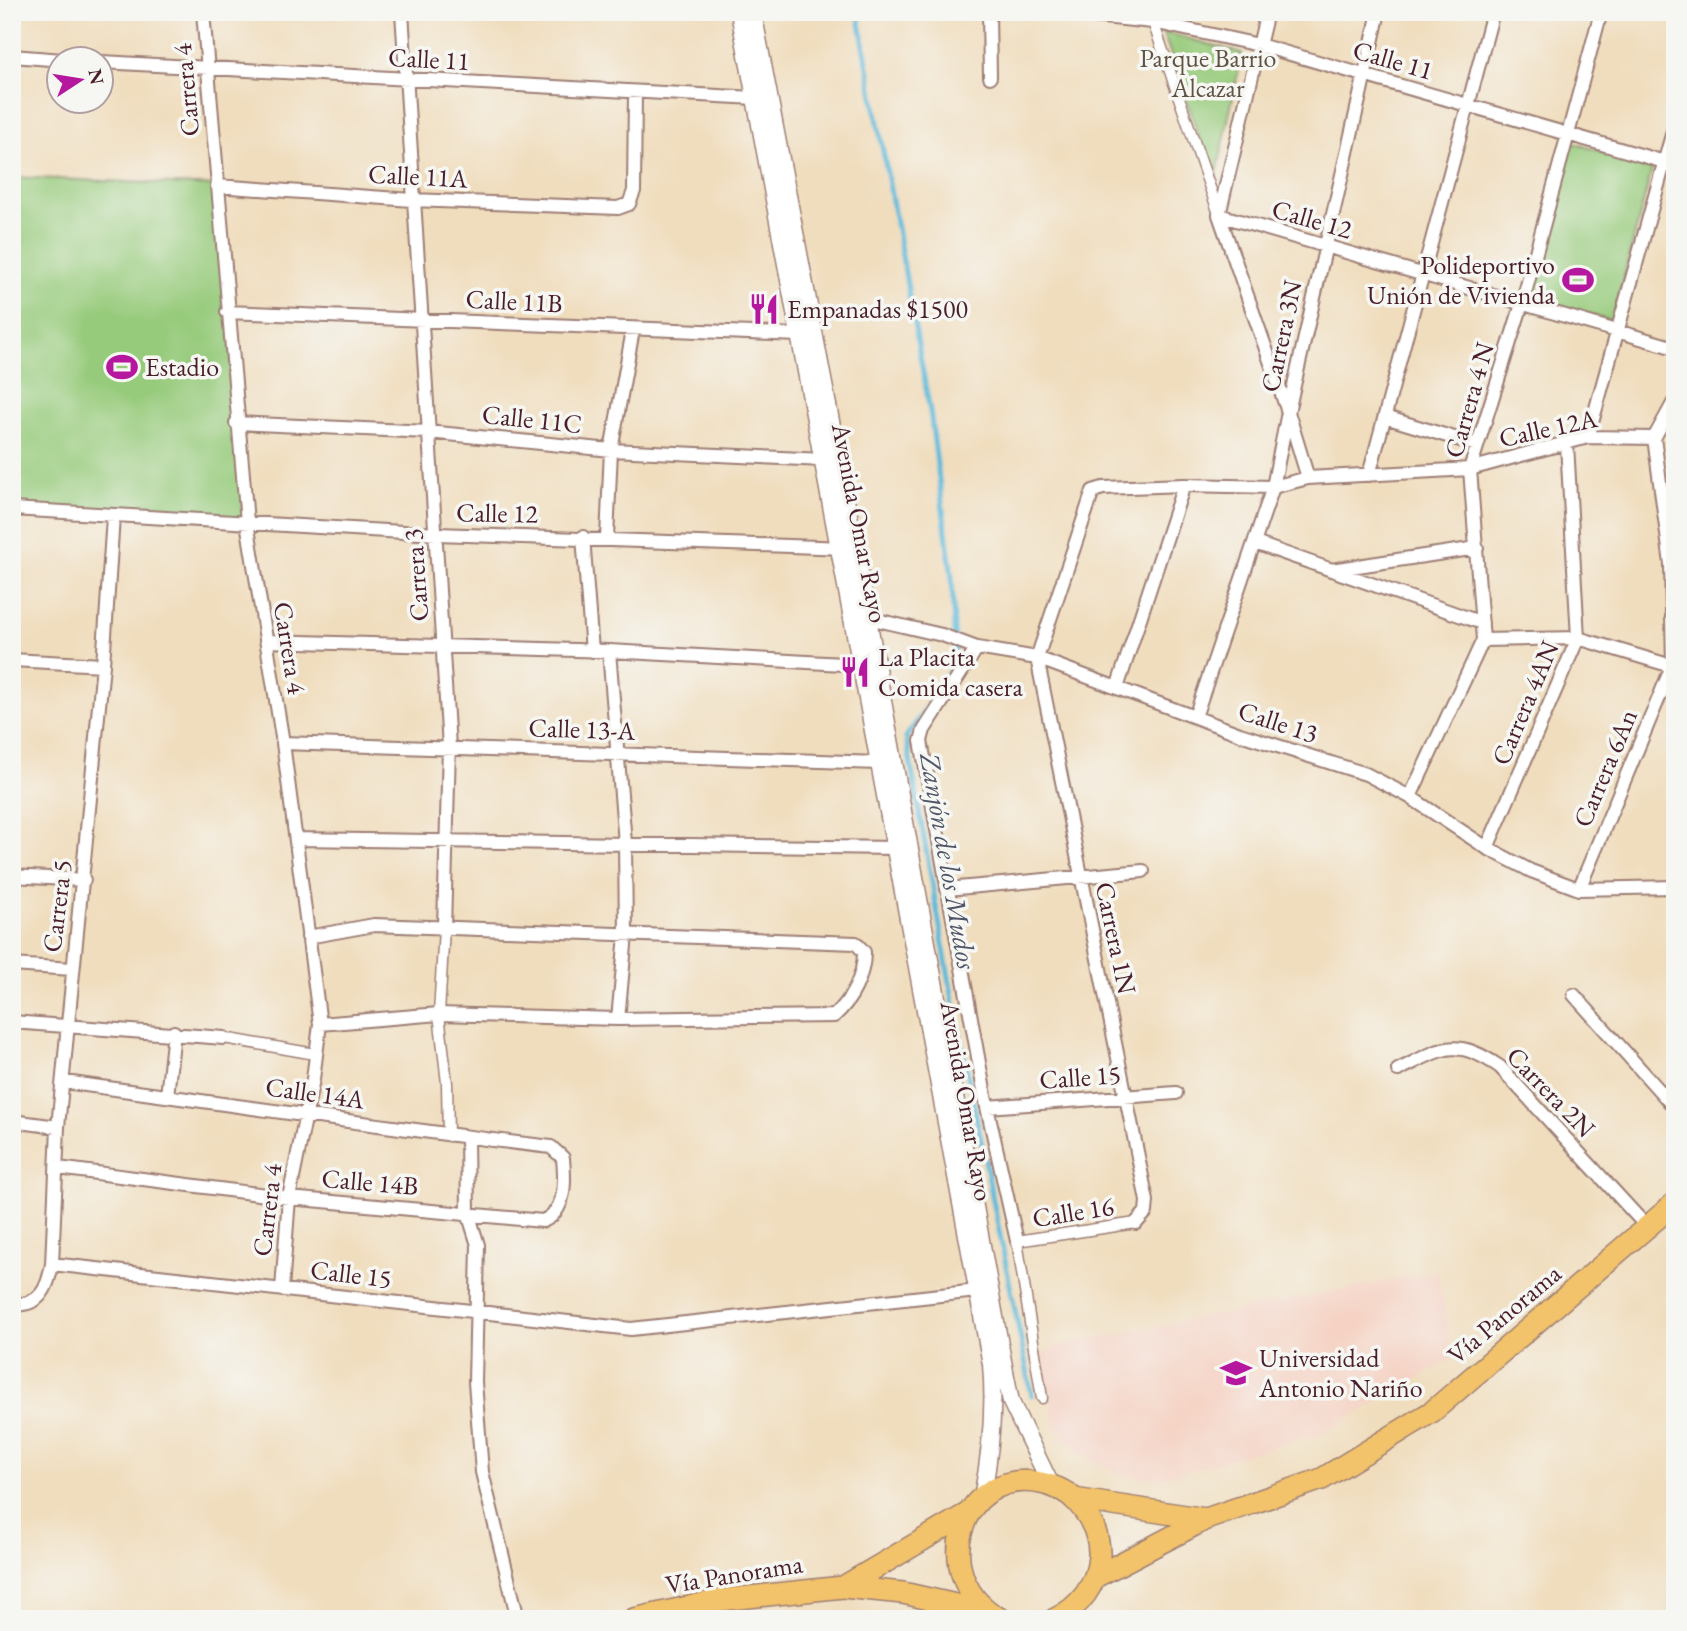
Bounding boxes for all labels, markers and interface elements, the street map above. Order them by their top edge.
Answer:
street label: Calle 11 [1349,32,1437,88]
street label: Calle 11 [387,40,471,78]
park label: Parque Barrio Alcazar [1140,41,1276,105]
street label: Carrera 4 [165,42,207,138]
north arrow [46,46,116,116]
text: N [82,66,110,87]
street label: Calle 11A [367,156,470,196]
street label: Calle 12 [1268,191,1356,247]
place label: Polideportivo Unión de Vivienda [1367,248,1556,312]
sports icon: Polideportivo Unión de Vivienda [1561,263,1595,297]
street label: Carrera 3N [1253,276,1310,395]
street label: Calle 11B [465,281,563,321]
restaurant icon: Empanadas $1500 [747,292,781,326]
place label: Empanadas $1500 [787,292,968,326]
street label: Carrera 4 N [1436,338,1502,462]
sports icon: Estadio [105,350,139,384]
place label: Estadio [145,350,219,384]
street label: Calle 11C [480,397,584,441]
street label: Calle 12A [1496,401,1601,455]
street label: Avenida Omar Rayo [824,419,896,626]
street label: Calle 12 [456,495,539,531]
street label: Carrera 3 [396,527,436,623]
street label: Carrera 4 [266,599,314,697]
street label: Carrera 4AN [1484,635,1567,770]
place label: La Placita Comida casera [878,640,1023,704]
restaurant icon: La Placita Comida casera [838,655,872,689]
street label: Calle 13 [1234,693,1322,751]
street label: Carrera 6An [1565,704,1645,832]
street label: Calle 13-A [528,710,637,748]
water label: Zanjón de los Mudos [912,749,986,972]
street label: Carrera 5 [34,858,80,954]
street label: Carrera 1N [1088,879,1145,998]
street label: Avenida Omar Rayo [933,997,1001,1204]
street label: Carrera 2N [1499,1039,1603,1145]
street label: Calle 15 [1038,1057,1122,1097]
street label: Calle 14A [263,1069,368,1117]
street label: Carrera 4 [244,1161,290,1258]
street label: Calle 14B [320,1161,420,1203]
street label: Calle 16 [1030,1189,1116,1235]
street label: Calle 15 [308,1252,394,1296]
street label: Vía Panorama [1440,1256,1568,1372]
place label: Universidad Antonio Nariño [1258,1341,1423,1405]
school or university icon: Universidad Antonio Nariño [1219,1356,1253,1390]
street label: Vía Panorama [663,1546,806,1602]

